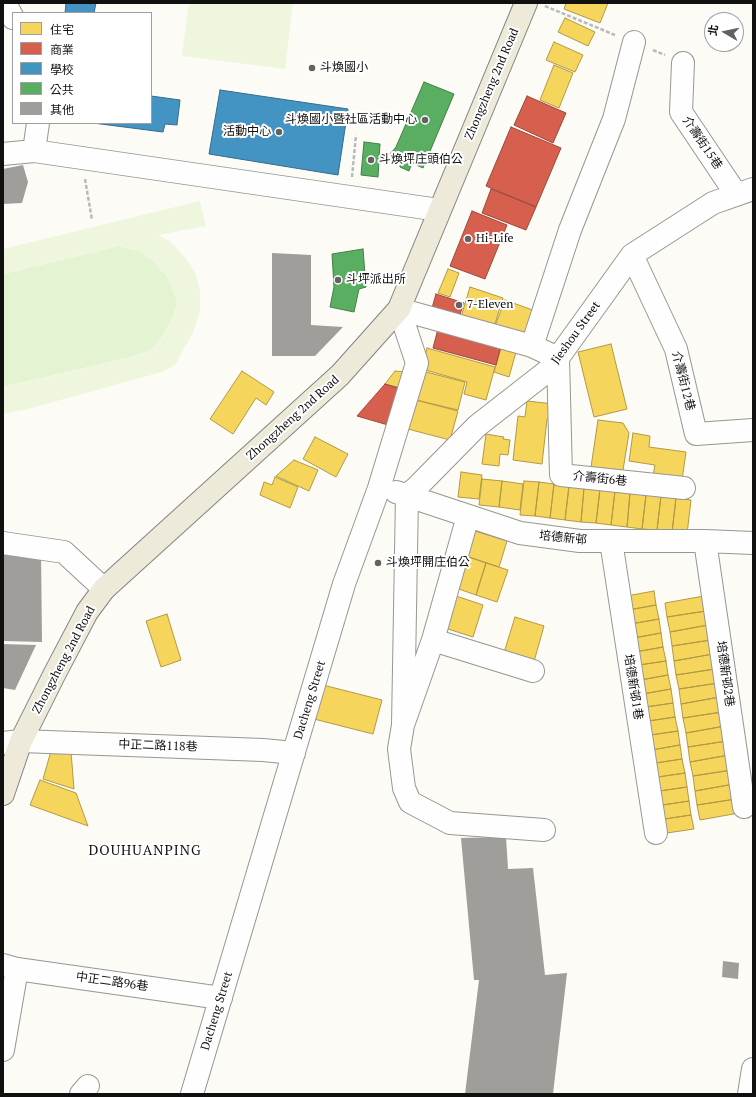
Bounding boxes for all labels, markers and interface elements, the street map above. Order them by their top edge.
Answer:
legend [12,12,152,124]
north arrow [704,12,744,52]
text: 住宅 [50,22,74,37]
text: 北 [705,24,721,37]
street label: Zhongzheng 2nd Road [462,26,522,142]
text: 商業 [50,42,74,57]
place label: 斗煥國小 [320,61,368,75]
text: 學校 [50,62,74,77]
marker: 斗煥國小 [307,63,317,73]
text: 公共 [50,82,74,97]
text: 其他 [50,102,74,117]
place label: 斗煥國小暨社區活動中心 [285,113,417,127]
street label: 介壽街15巷 [679,114,725,172]
marker: 斗煥國小暨社區活動中心 [420,115,430,125]
place label: 活動中心 [223,125,271,139]
marker: 活動中心 [274,127,284,137]
place label: 斗煥坪庄頭伯公 [379,153,463,167]
marker: 斗煥坪庄頭伯公 [366,155,376,165]
place label: Hi-Life [476,232,514,246]
marker: Hi-Life [463,234,473,244]
place label: 斗坪派出所 [346,273,406,287]
marker: 斗坪派出所 [333,275,343,285]
place label: 7-Eleven [467,298,513,312]
street label: Jieshou Street [548,299,604,367]
marker: 7-Eleven [454,300,464,310]
street label: 介壽街12巷 [669,350,697,412]
street label: Zhongzheng 2nd Road [244,373,342,463]
street label: 介壽街6巷 [572,469,628,489]
street label: 培德新邨 [538,528,588,548]
place label: 斗煥坪開庄伯公 [386,556,470,570]
marker: 斗煥坪開庄伯公 [373,558,383,568]
street label: Zhongzheng 2nd Road [30,604,98,716]
street label: 培德新邨2巷 [713,640,737,708]
street label: 培德新邨1巷 [621,653,645,721]
street label: Dacheng Street [291,659,329,741]
street label: 中正二路118巷 [118,737,198,755]
district label: DOUHUANPING [88,843,202,859]
street label: 中正二路96巷 [75,970,149,994]
street label: Dacheng Street [198,970,236,1052]

